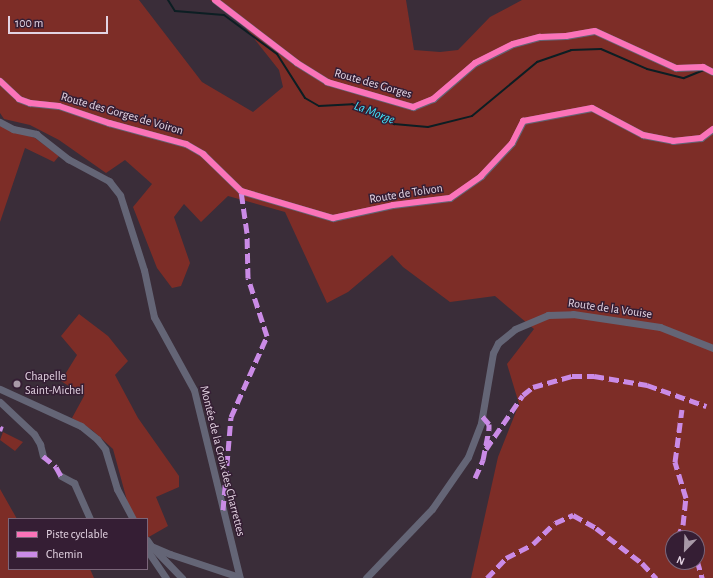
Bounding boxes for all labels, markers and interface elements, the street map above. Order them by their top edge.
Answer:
scale bar [10,8,110,34]
text: 100 m [15,17,43,29]
street label: Route des Gorges [333,66,413,102]
street label: Route des Gorges de Voiron [59,90,185,138]
water label: La Morge [351,99,397,129]
street label: Route de Tolvon [368,181,444,207]
street label: Route de la Vouise [567,296,653,322]
place label: Chapelle Saint-Michel [25,370,84,398]
marker: Chapelle Saint-Michel [12,379,22,389]
street label: Montée de la Croix des Charrettes [196,384,248,538]
legend [8,518,148,570]
text: Piste cyclable [46,528,108,540]
north arrow [665,530,705,570]
text: Chemin [46,548,83,560]
text: N [675,554,686,567]

